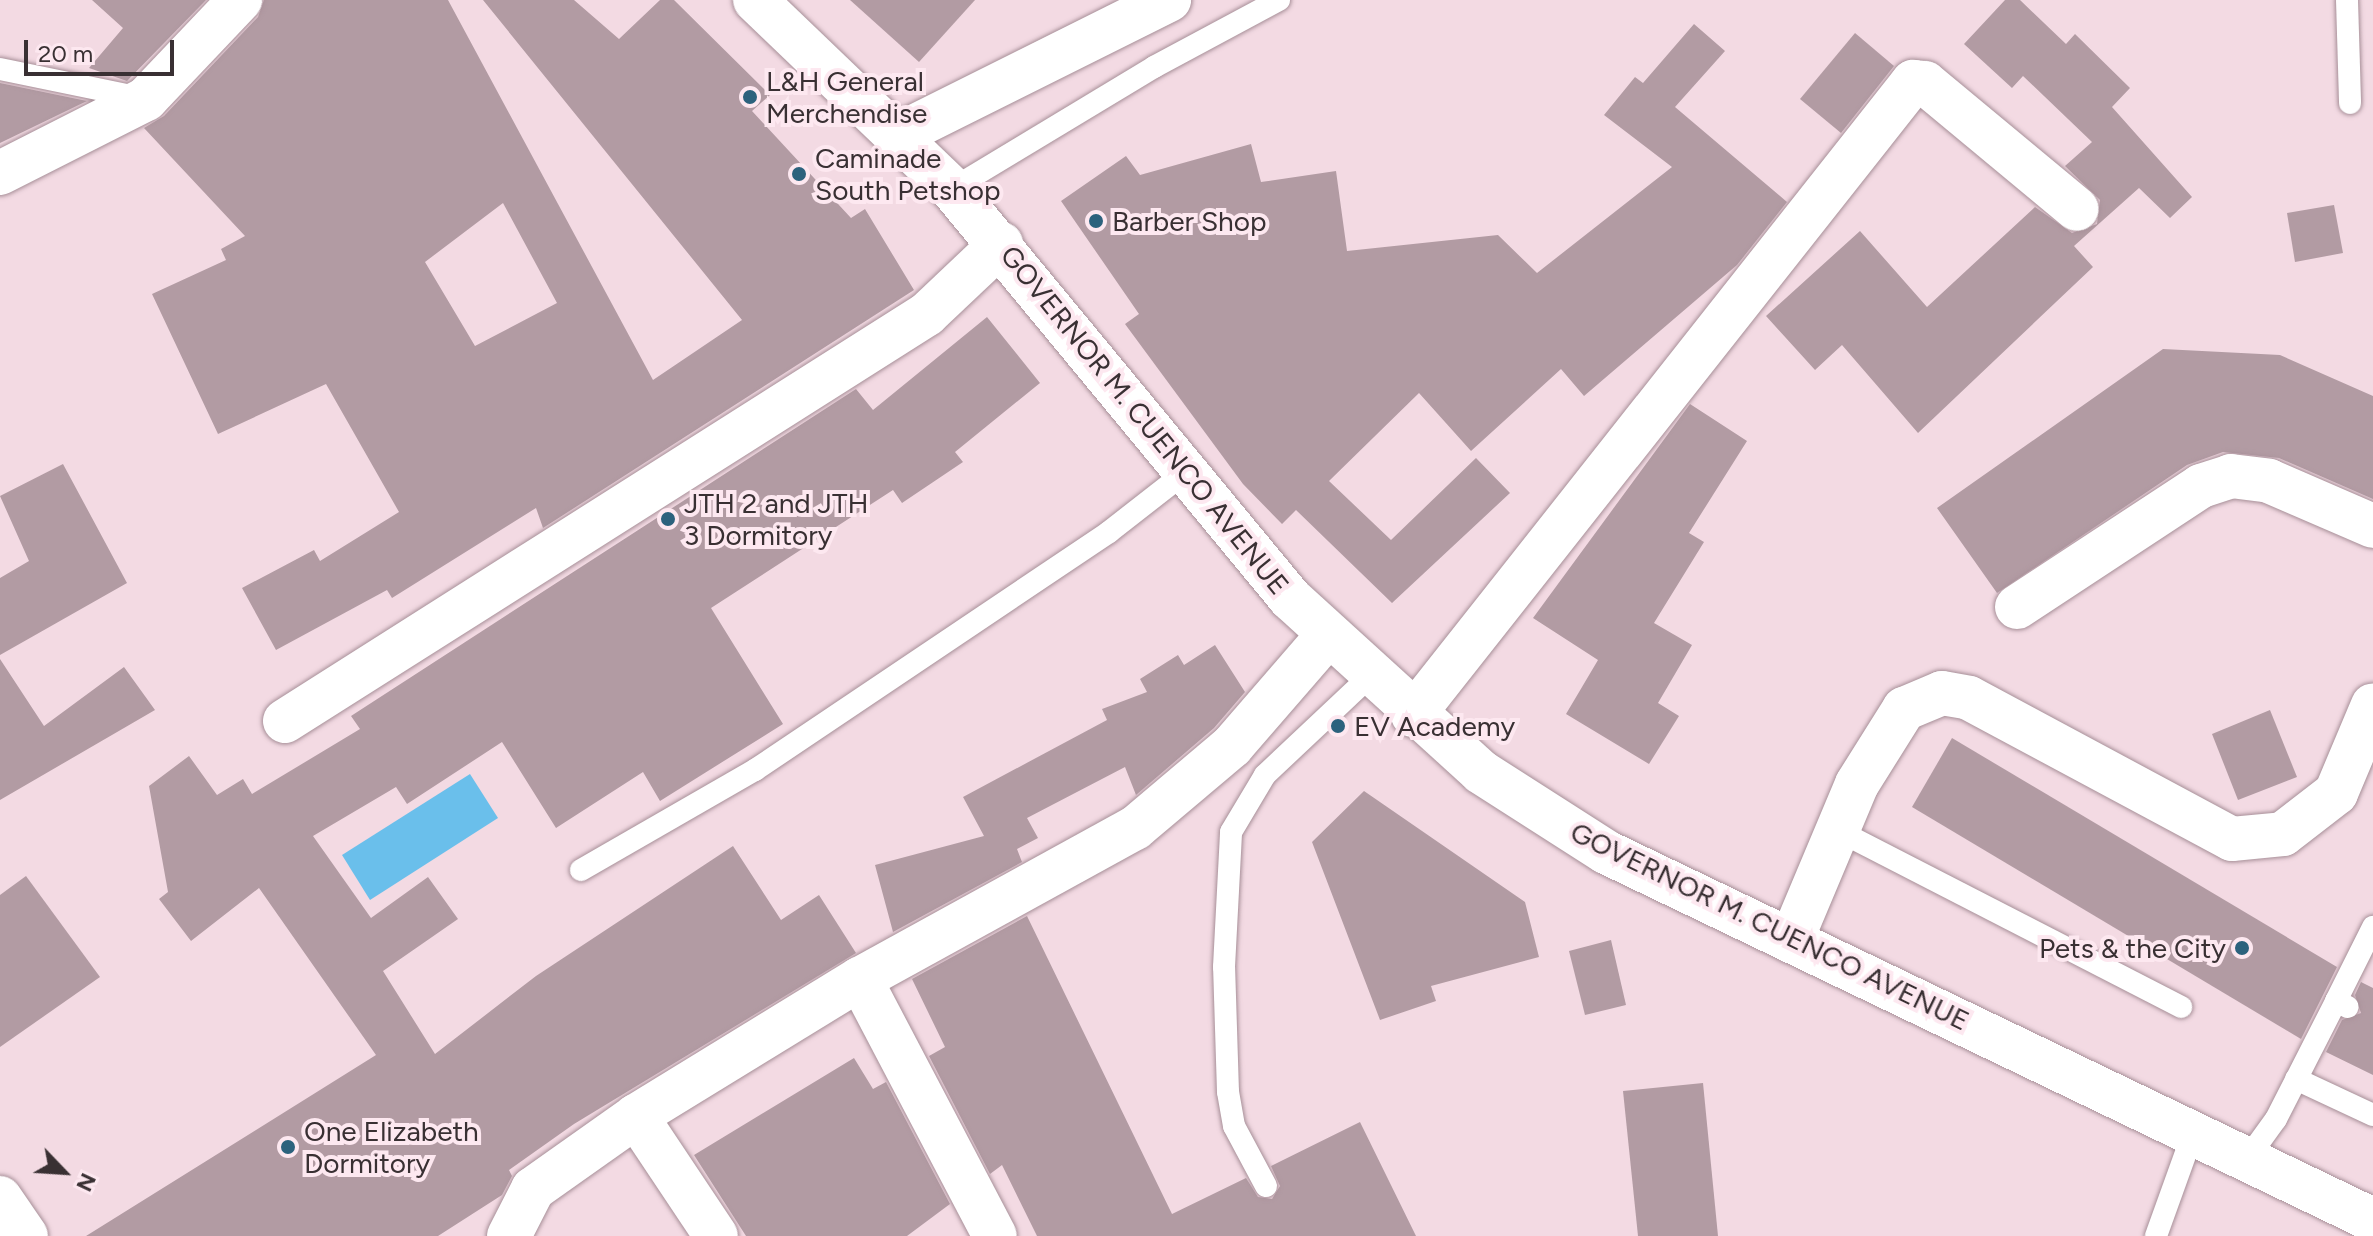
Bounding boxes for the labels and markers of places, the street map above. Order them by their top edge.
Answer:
place label: L&H General Merchendise [766,64,927,130]
marker: L&H General Merchendise [741,88,759,106]
place label: Caminade South Petshop [815,141,1000,207]
marker: Caminade South Petshop [790,165,808,183]
place label: Barber Shop [1112,204,1267,238]
marker: Barber Shop [1087,212,1105,230]
place label: JTH 2 and JTH 3 Dormitory [684,486,869,552]
marker: JTH 2 and JTH 3 Dormitory [659,510,677,528]
place label: EV Academy [1354,709,1515,743]
marker: EV Academy [1329,717,1347,735]
place label: Pets & the City [2039,931,2226,965]
marker: Pets & the City [2233,939,2251,957]
place label: One Elizabeth Dormitory [304,1114,479,1180]
marker: One Elizabeth Dormitory [279,1138,297,1156]

